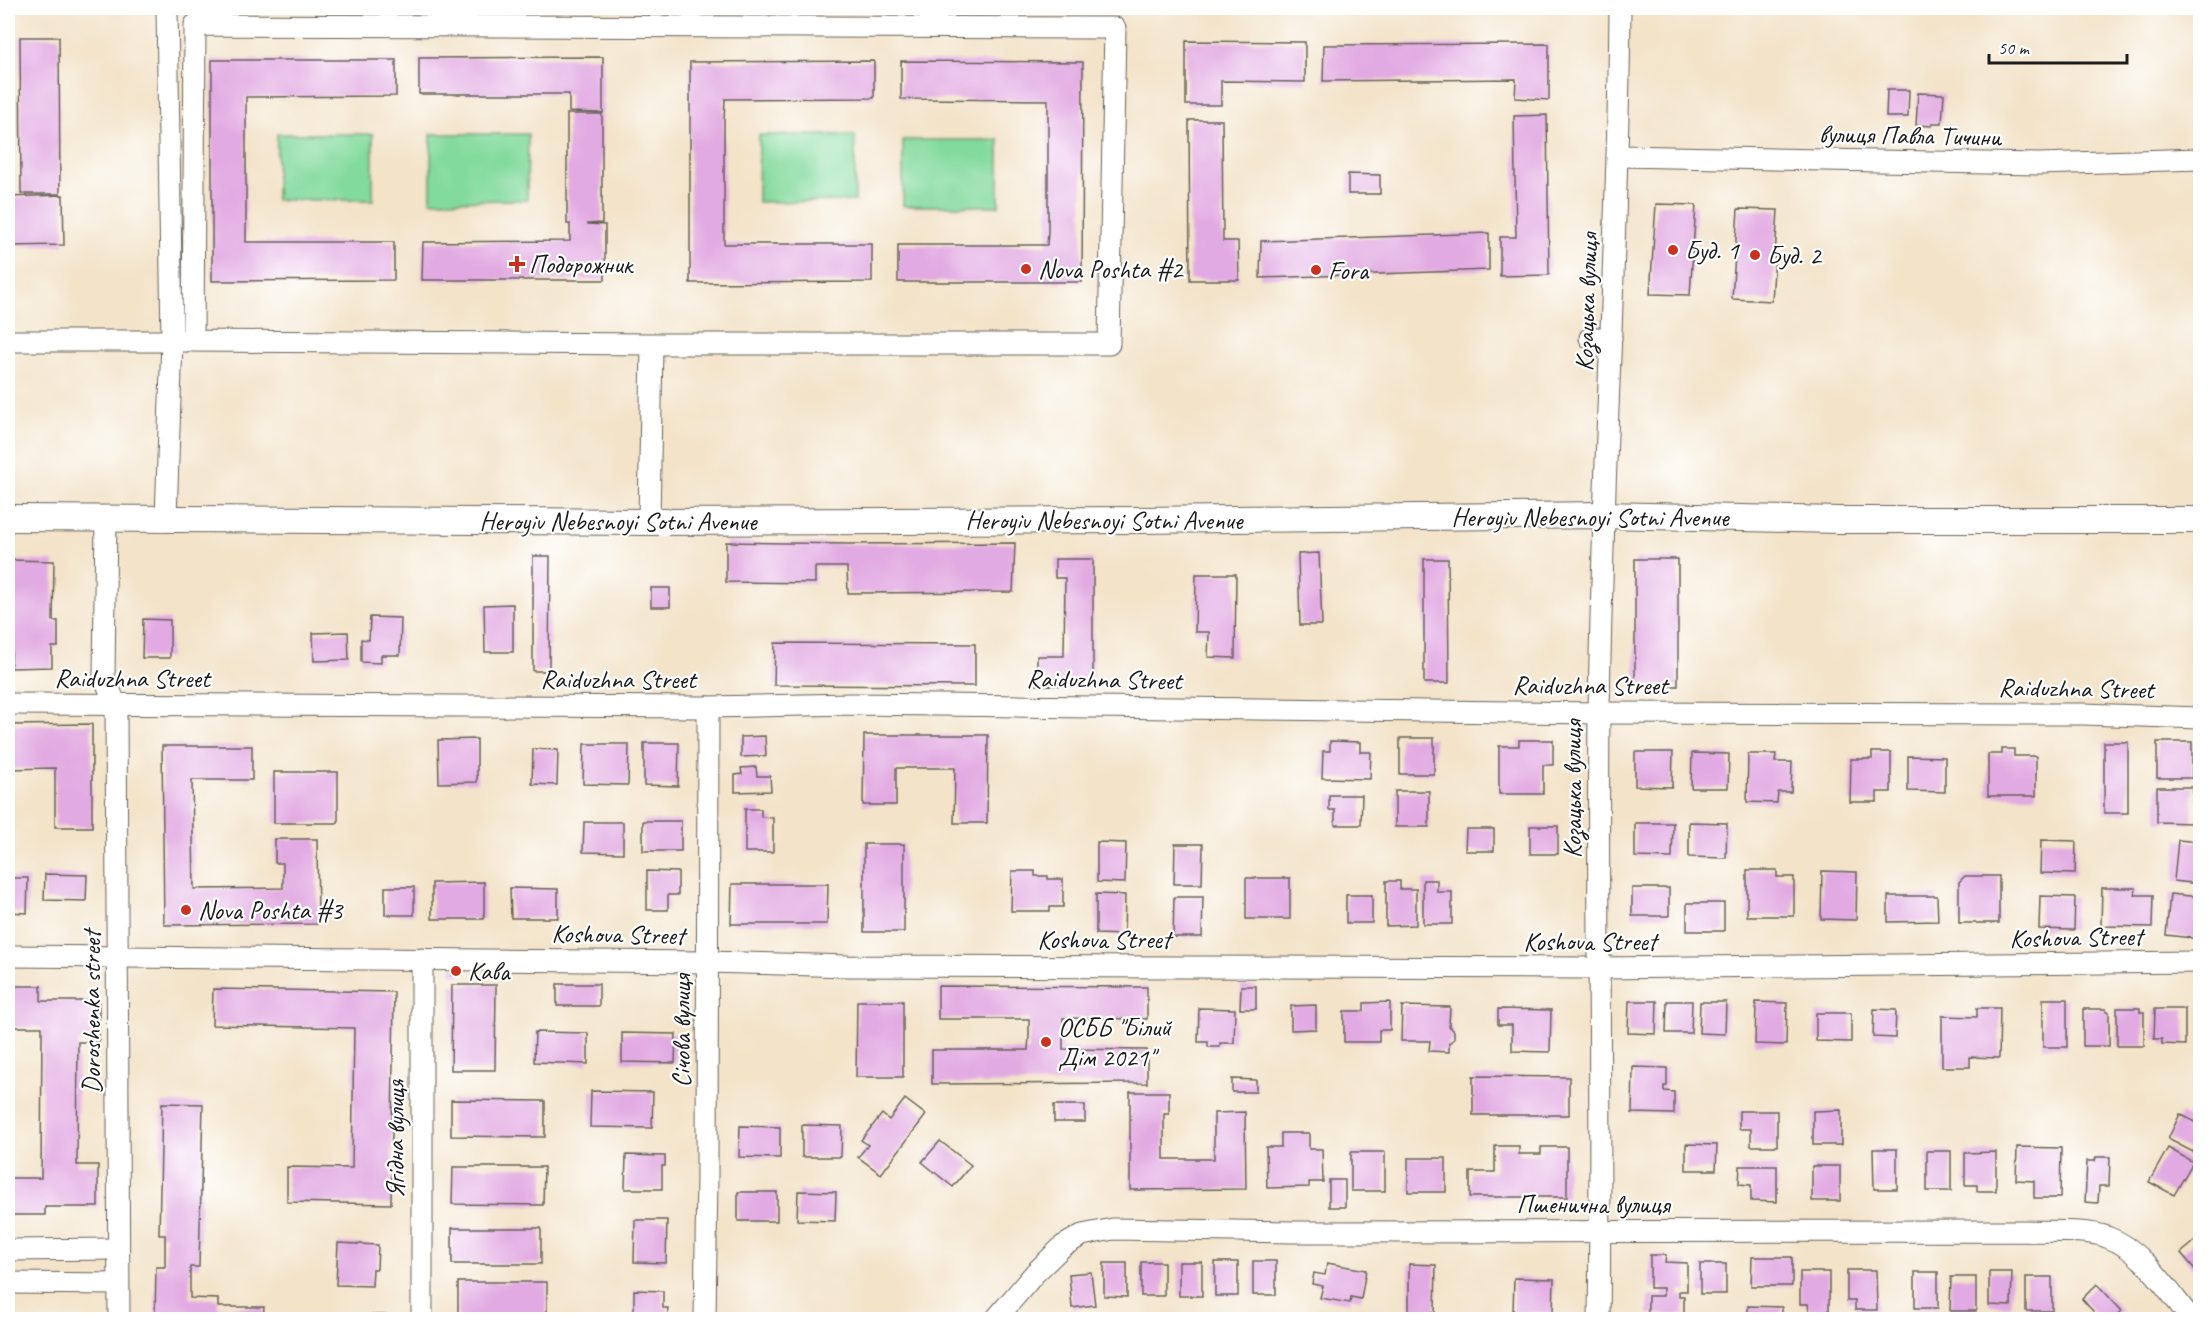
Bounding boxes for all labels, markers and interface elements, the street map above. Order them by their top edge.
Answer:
scale bar [1989,27,2127,65]
text: 50 m [1998,37,2031,59]
street label: вулиця Павла Тичини [1819,117,2003,154]
street label: Козацька вулиця [1568,230,1606,372]
place label: Буд. 1 [1685,234,1740,267]
place label: Буд. 2 [1767,239,1823,272]
marker: Буд. 1 [1666,243,1680,257]
place label: Подорожник [529,248,635,281]
marker: Буд. 2 [1748,248,1762,262]
place label: Nova Poshta #2 [1038,253,1185,286]
place label: Fora [1328,254,1370,287]
marker: Подорожник [510,257,524,271]
marker: Nova Poshta #2 [1019,262,1033,276]
marker: Fora [1309,263,1323,277]
street label: Heroyiv Nebesnoyi Sotni Avenue [1451,501,1730,534]
street label: Heroyiv Nebesnoyi Sotni Avenue [965,504,1244,537]
street label: Heroyiv Nebesnoyi Sotni Avenue [479,505,758,538]
street label: Raiduzhna Street [54,662,212,695]
street label: Raiduzhna Street [1026,662,1184,697]
street label: Raiduzhna Street [540,663,698,696]
street label: Raiduzhna Street [1512,669,1670,702]
street label: Raiduzhna Street [1998,671,2156,706]
street label: Козацька вулиця [1556,718,1590,858]
place label: Nova Poshta #3 [198,894,345,927]
marker: Nova Poshta #3 [179,903,193,917]
street label: Koshova Street [551,917,688,952]
street label: Koshova Street [2009,920,2146,955]
street label: Koshova Street [1038,923,1174,956]
street label: Koshova Street [1524,925,1660,958]
street label: Doroshenka street [75,927,108,1094]
place label: Кава [468,955,511,988]
marker: Кава [449,964,463,978]
street label: Січова вулиця [665,973,698,1088]
place label: ОСББ "Білий Дім 2021" [1058,1011,1173,1074]
marker: ОСББ "Білий Дім 2021" [1039,1035,1053,1049]
street label: Ягідна вулиця [379,1078,412,1198]
street label: Пшенична вулиця [1516,1188,1672,1221]

